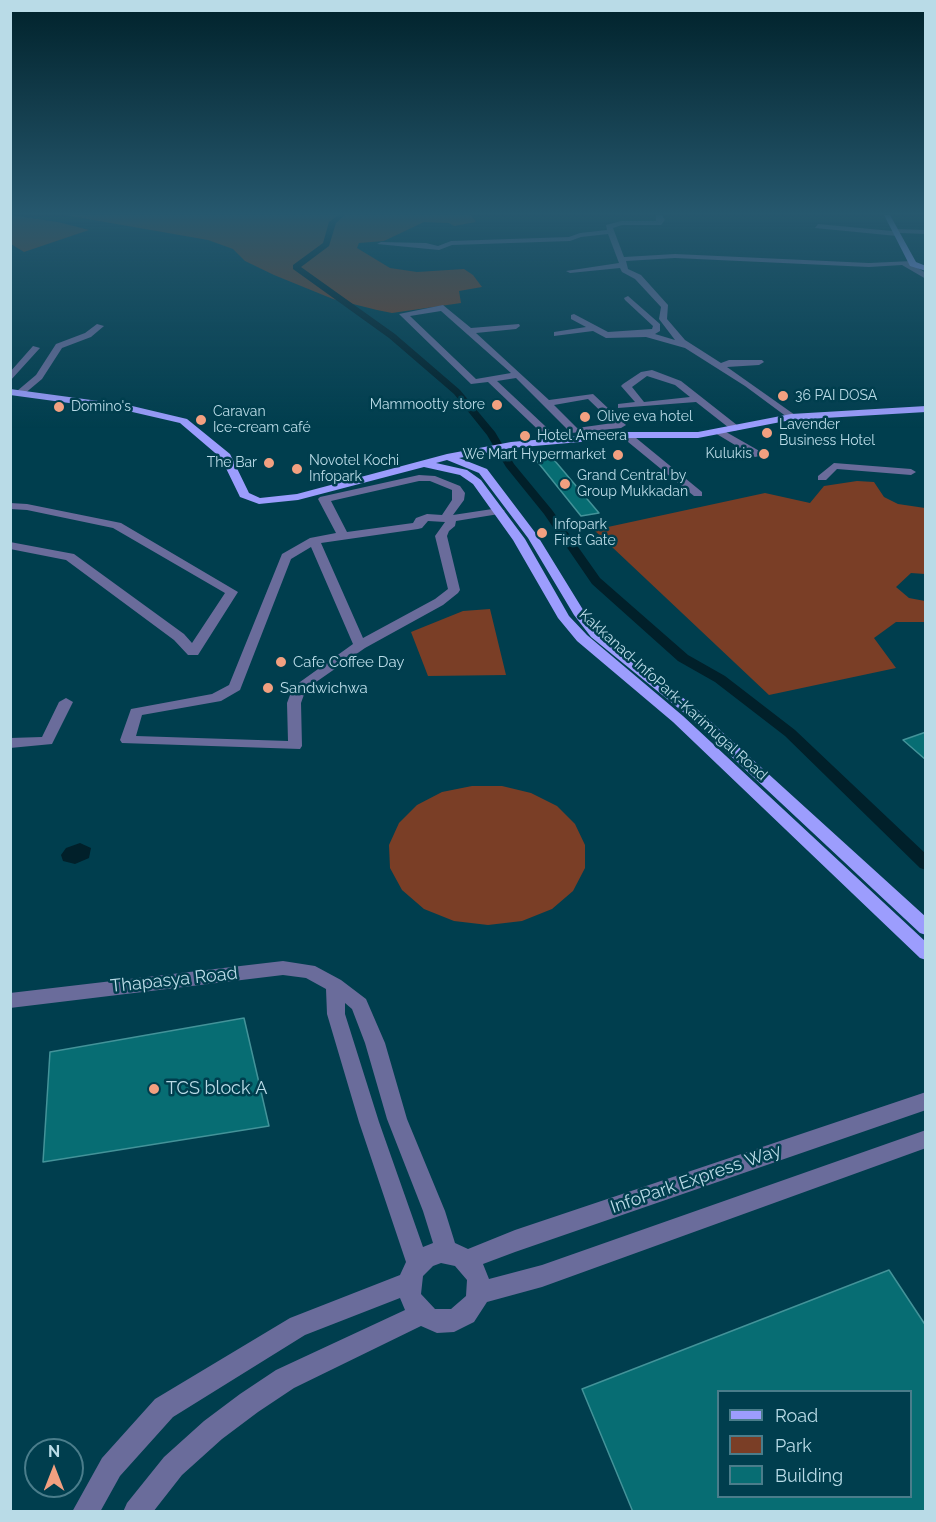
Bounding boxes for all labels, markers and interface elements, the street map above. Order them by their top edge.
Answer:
place label: 36 PAI DOSA [795,388,877,404]
marker: 36 PAI DOSA [776,389,790,403]
place label: Mammootty store [370,397,485,413]
marker: Mammootty store [490,398,504,412]
place label: Domino's [71,399,131,415]
marker: Domino's [52,400,66,414]
place label: Caravan Ice-cream café [213,404,311,436]
place label: Olive eva hotel [597,409,693,425]
marker: Olive eva hotel [578,410,592,424]
marker: Caravan Ice-cream café [194,413,208,427]
place label: Lavender Business Hotel [779,417,875,449]
marker: Lavender Business Hotel [760,426,774,440]
place label: Hotel Ameera [537,428,627,444]
marker: Hotel Ameera [518,429,532,443]
place label: Kulukis [706,446,752,462]
place label: We Mart Hypermarket [463,447,606,463]
marker: Kulukis [757,447,771,461]
marker: We Mart Hypermarket [611,448,625,462]
place label: Novotel Kochi Infopark [309,453,399,485]
place label: The Bar [207,455,257,471]
marker: The Bar [262,456,276,470]
marker: Novotel Kochi Infopark [290,462,304,476]
place label: Grand Central by Group Mukkadan [577,468,688,500]
marker: Grand Central by Group Mukkadan [558,477,572,491]
place label: Infopark First Gate [554,517,616,550]
marker: Infopark First Gate [535,526,549,540]
street label: Kakkanad-InfoPark-Karimugal Road [575,606,771,784]
place label: Cafe Coffee Day [293,653,404,671]
marker: Cafe Coffee Day [274,655,288,669]
place label: Sandwichwa [280,679,368,697]
marker: Sandwichwa [261,681,275,695]
street label: Thapasya Road [109,963,239,997]
place label: TCS block A [166,1078,267,1100]
marker: TCS block A [147,1082,161,1096]
street label: InfoPark Express Way [608,1140,784,1218]
legend [717,1390,912,1498]
text: Road [775,1405,818,1426]
text: Park [775,1435,812,1456]
north arrow [24,1438,84,1498]
text: N [48,1442,60,1461]
text: Building [775,1465,843,1486]

